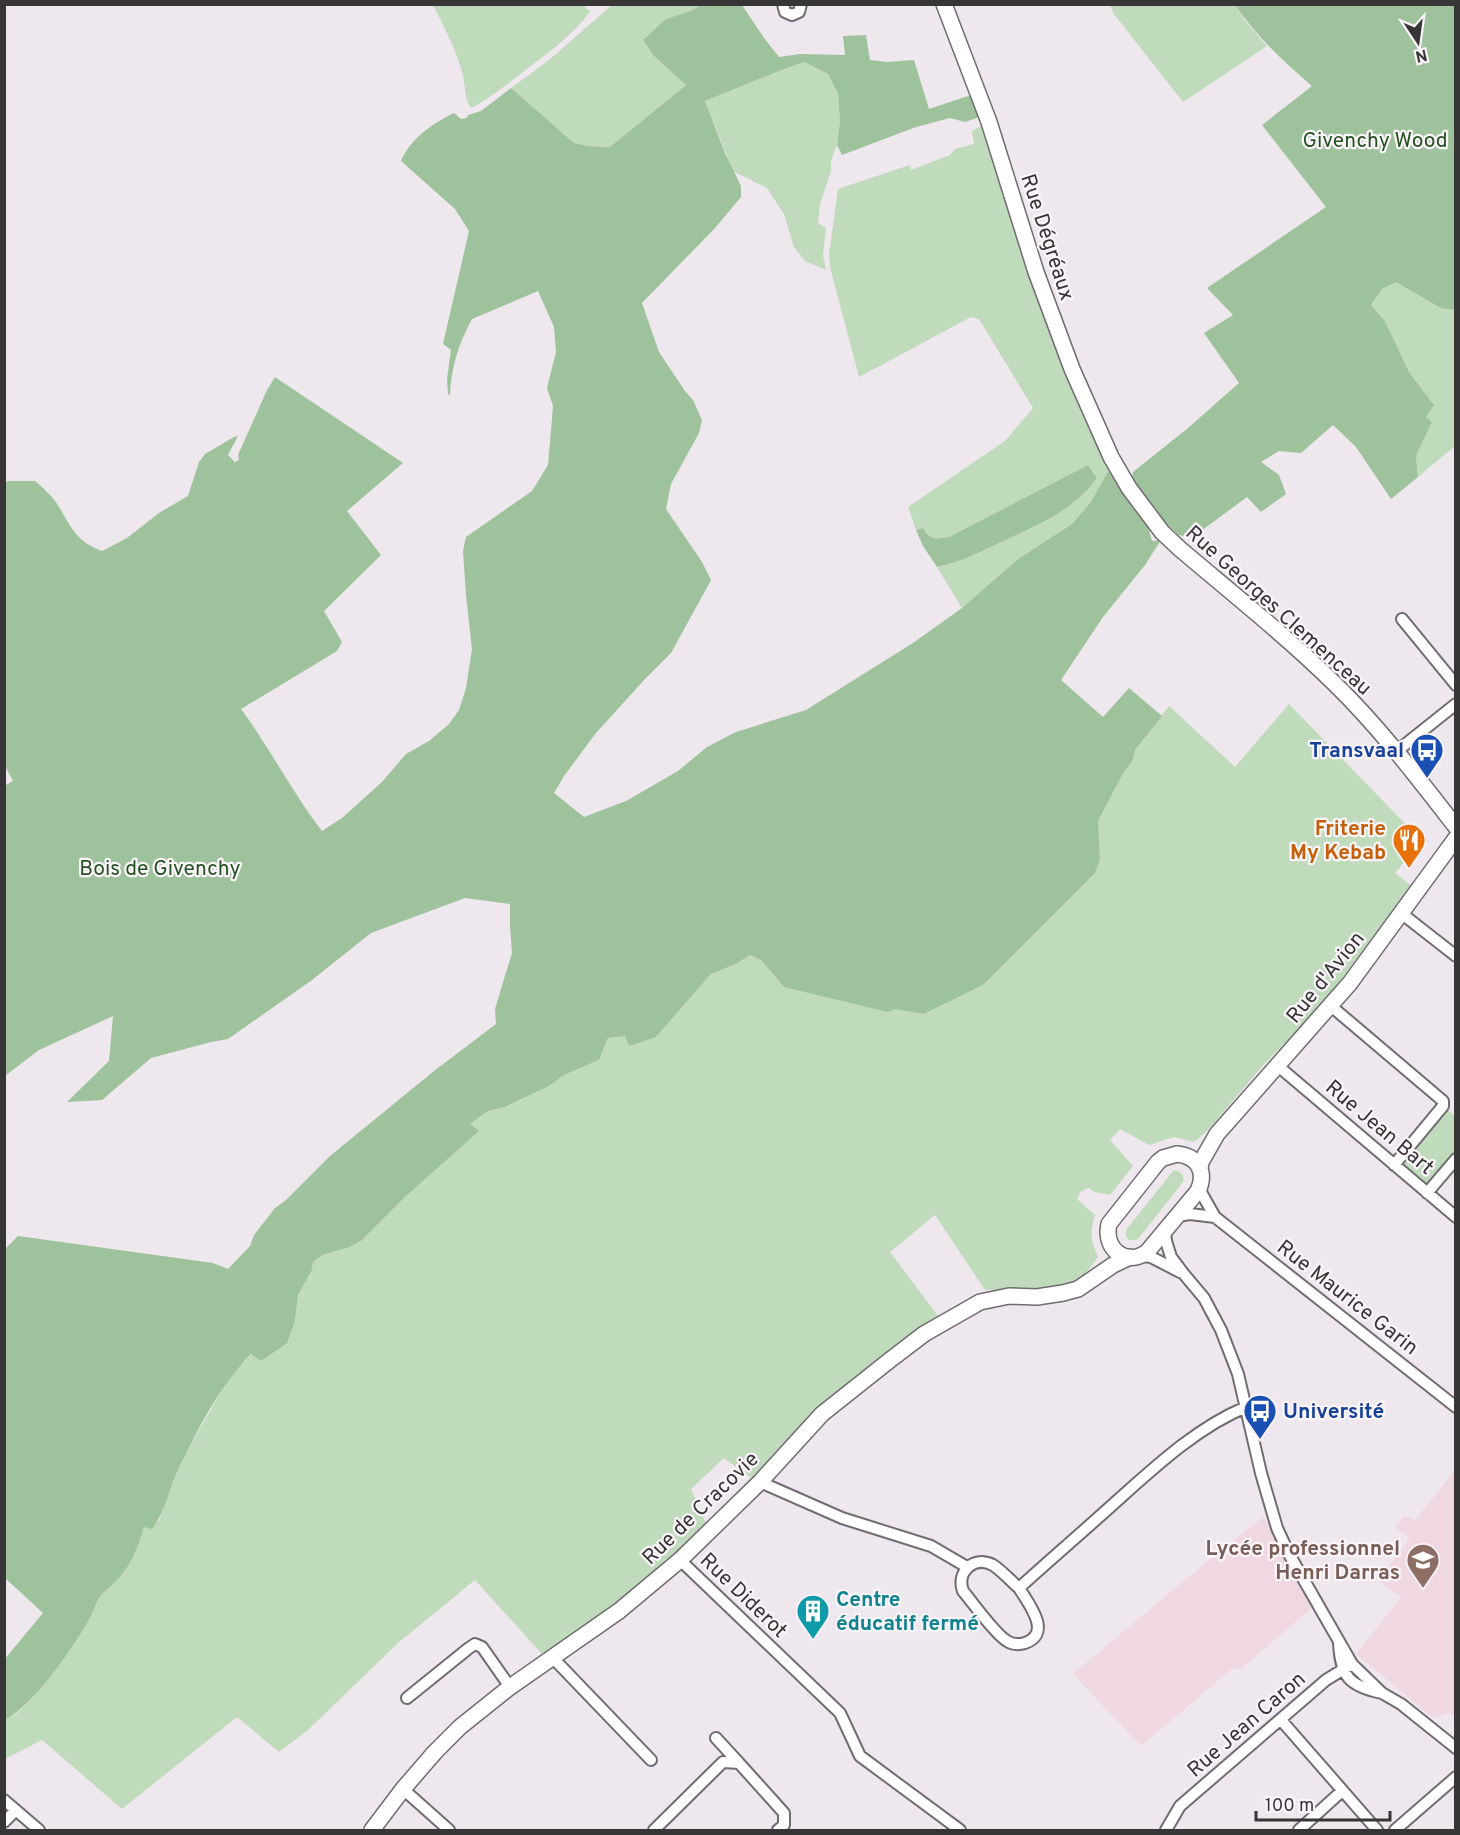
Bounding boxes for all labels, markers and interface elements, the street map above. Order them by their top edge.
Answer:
north arrow [1388,12,1448,72]
text: N [1413,44,1429,66]
park label: Givenchy Wood [1302,128,1448,155]
street label: Rue Dégréaux [1013,171,1080,304]
street label: Rue Georges Clemenceau [1179,520,1377,702]
bus stop icon: Transvaal [1409,732,1445,779]
place label: Transvaal [1309,738,1404,765]
place label: Friterie My Kebab [1290,816,1386,867]
restaurant icon: Friterie My Kebab [1391,822,1427,869]
park label: Bois de Givenchy [79,856,241,883]
street label: Rue d'Avion [1281,926,1371,1029]
street label: Rue Jean Bart [1319,1075,1439,1182]
street label: Rue Maurice Garin [1271,1235,1423,1362]
bus stop icon: Université [1242,1393,1278,1440]
place label: Université [1283,1399,1384,1426]
street label: Rue de Cracovie [637,1447,765,1572]
place label: Lycée professionnel Henri Darras [1206,1536,1400,1587]
school or university icon: Lycée professionnel Henri Darras [1405,1542,1441,1589]
street label: Rue Diderot [693,1548,793,1645]
place label: Centre éducatif fermé [836,1587,979,1638]
building icon: Centre éducatif fermé [795,1593,831,1640]
street label: Rue Jean Caron [1182,1666,1312,1784]
scale bar [1256,1784,1390,1822]
text: 100 m [1265,1795,1314,1818]

